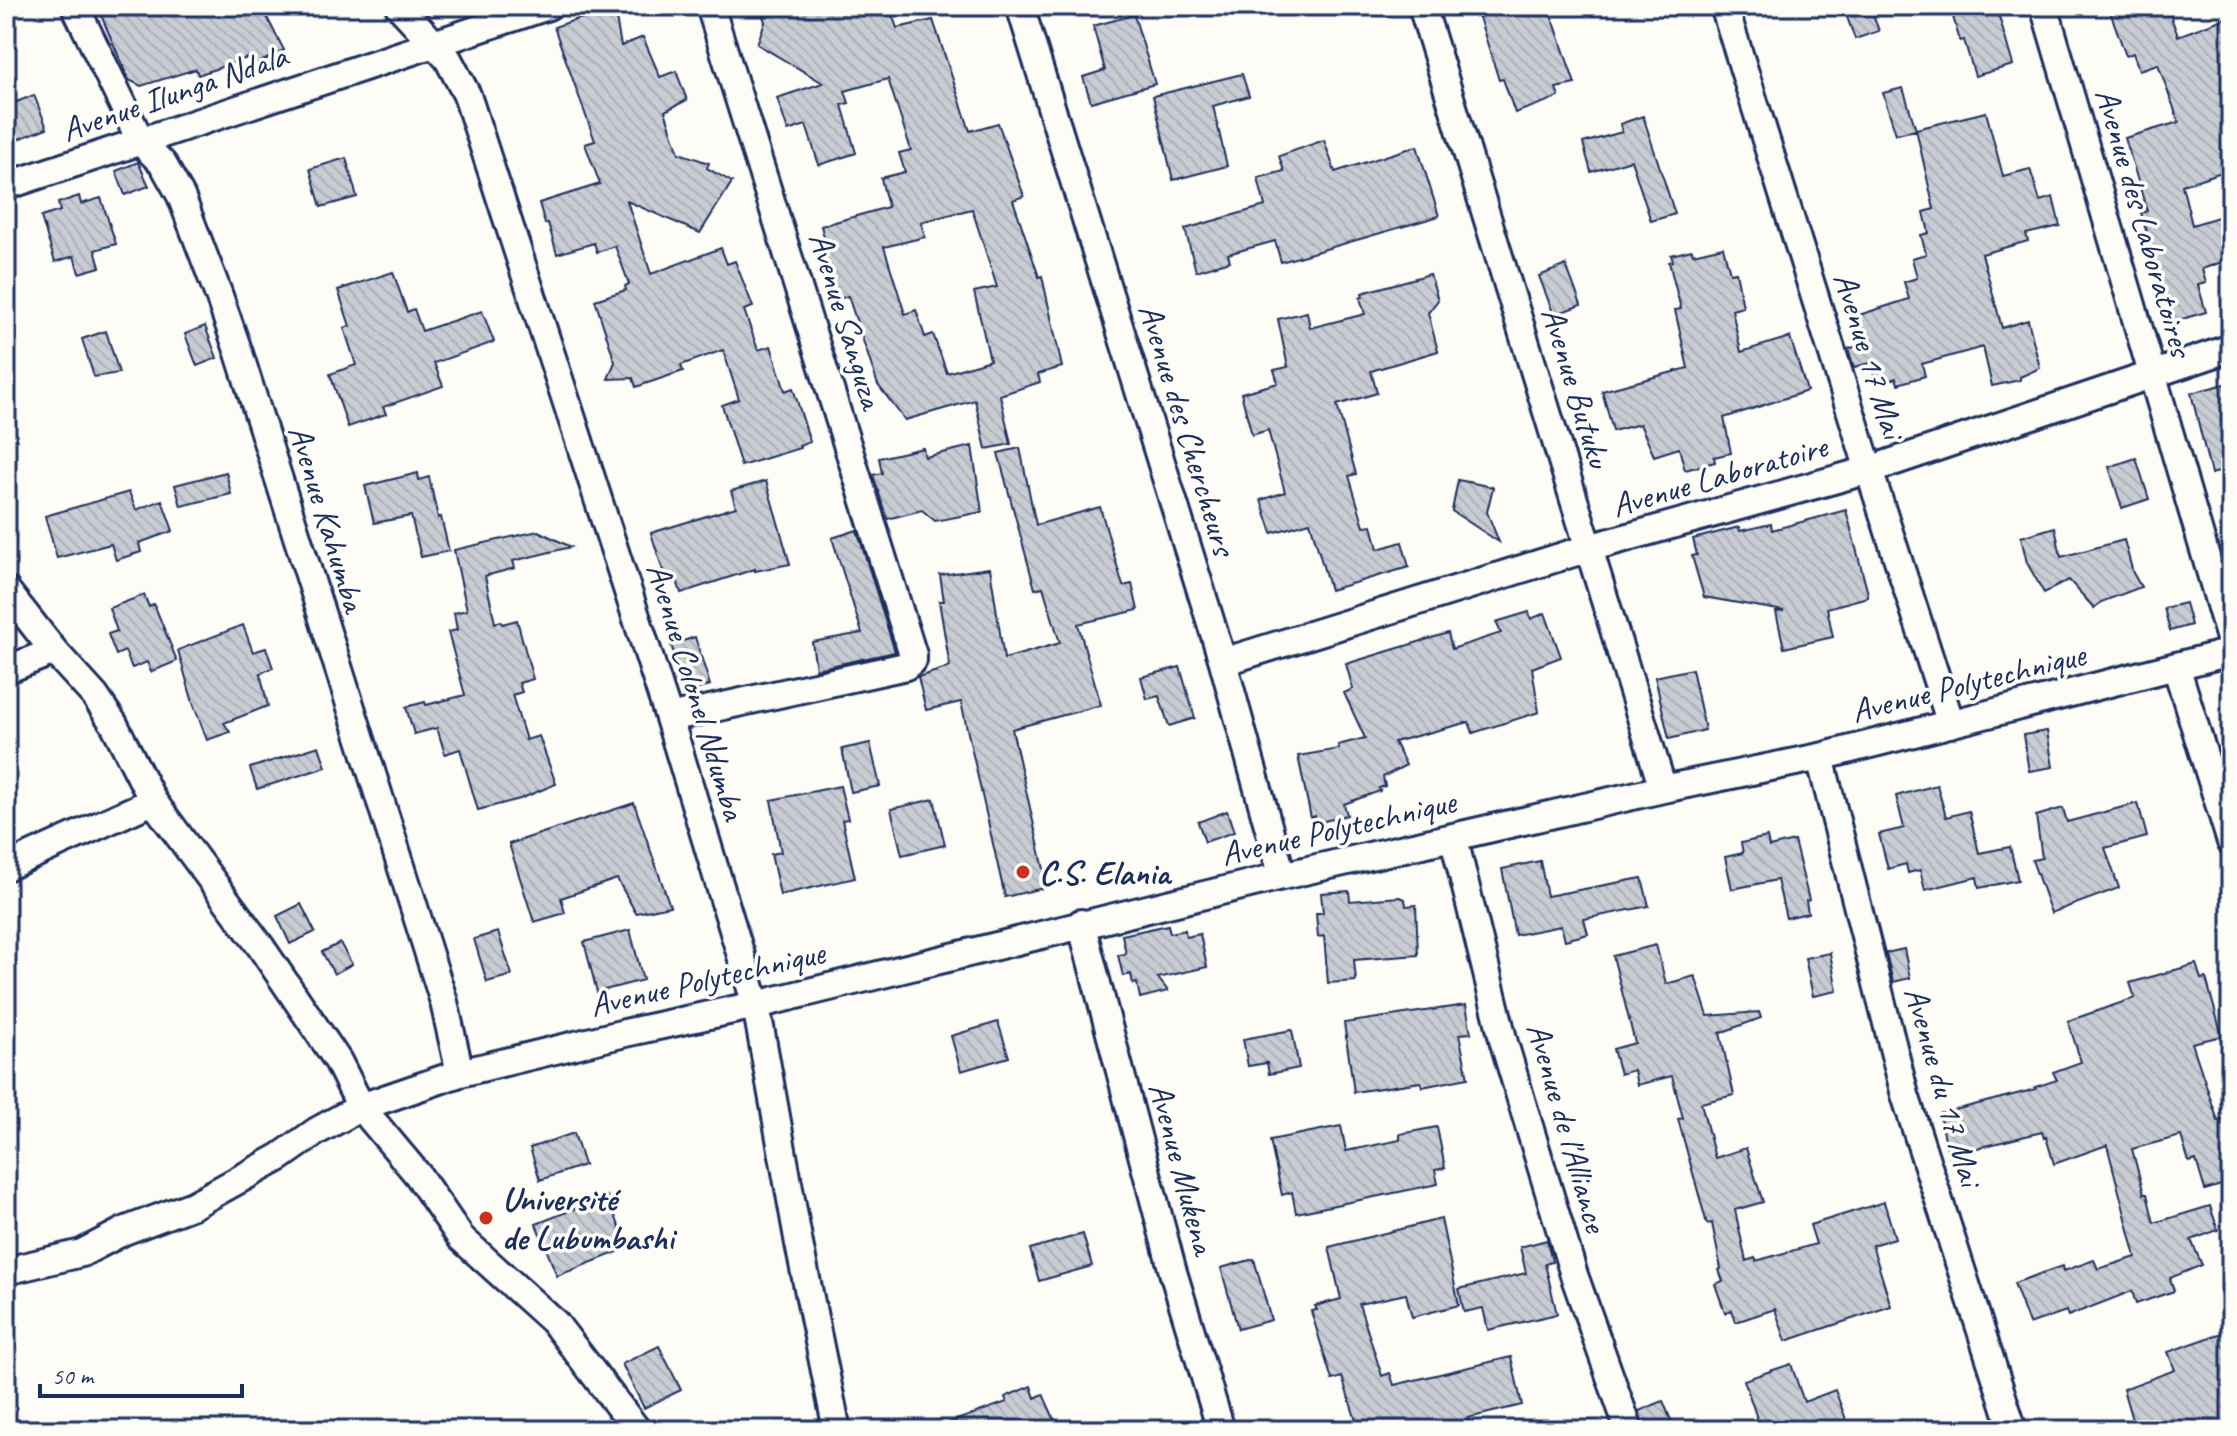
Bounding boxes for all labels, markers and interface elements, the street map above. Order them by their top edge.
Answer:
street label: Avenue Ilunga Ndala [56,33,295,151]
street label: Avenue des Laboratoires [2086,83,2204,365]
street label: Avenue Sanguza [799,227,895,416]
street label: Avenue 17 Mai [1824,267,1916,447]
street label: Avenue des Chercheurs [1129,298,1247,563]
street label: Avenue Butuku [1532,302,1622,475]
street label: Avenue Kahumba [279,420,377,619]
street label: Avenue Laboratoire [1607,424,1833,527]
street label: Avenue Colonel Ndumba [637,558,757,827]
street label: Avenue Polytechnique [1847,632,2091,732]
street label: Avenue Polytechnique [1217,779,1461,875]
place label: C.S. Elania [1039,851,1172,894]
marker: C.S. Elania [1014,863,1032,881]
street label: Avenue Polytechnique [586,930,830,1026]
street label: Avenue du 17 Mai [1895,982,1993,1194]
street label: Avenue de l'Alliance [1517,1018,1618,1239]
street label: Avenue Mukena [1139,1078,1227,1262]
place label: Université de Lubumbashi [502,1177,678,1259]
marker: Université de Lubumbashi [477,1209,495,1227]
scale bar [40,1348,242,1398]
text: 50 m [52,1361,95,1391]

